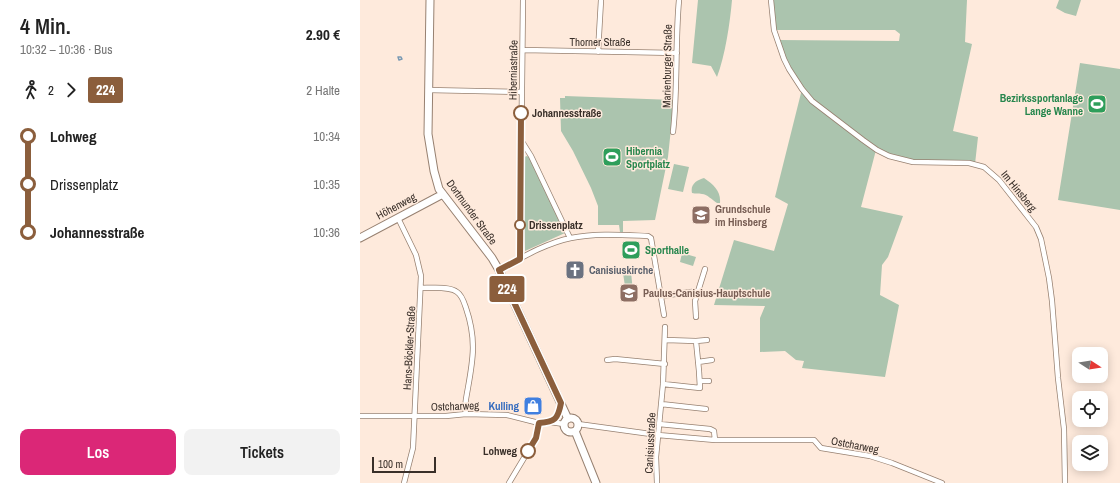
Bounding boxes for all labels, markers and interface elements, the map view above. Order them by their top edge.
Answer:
text: 4 Min. [20,11,71,41]
text: 2.90 € [306,24,340,45]
street label: Marienburger Straße [659,24,675,108]
street label: Thorner Straße [569,35,631,49]
street label: Hiberniastraße [505,40,521,100]
text: 10:32 – 10:36 · Bus [20,41,112,58]
icon: walk [20,79,42,101]
icon: forward [60,79,82,101]
text: 224 [96,81,115,99]
text: 2 [48,82,54,99]
text: 2 Halte [306,82,340,99]
place label: Bezirkssportanlage Lange Wanne [1000,91,1083,118]
sports icon: Bezirkssportanlage Lange Wanne [1086,93,1108,115]
marker: Johannesstraße [513,105,529,121]
place label: Johannesstraße [532,106,601,120]
text: Lohweg [50,126,96,147]
text: 10:34 [313,128,340,145]
place label: Hibernia Sportplatz [626,144,671,171]
sports icon: Hibernia Sportplatz [601,146,623,168]
street label: Im Hinsberg [998,168,1040,214]
text: Drissenplatz [50,174,118,195]
text: 10:35 [313,176,340,193]
street label: Dortmunder Straße [444,177,500,247]
street label: Höhenweg [374,190,418,222]
place label: Grundschule im Hinsberg [715,202,771,229]
school or university icon: Grundschule im Hinsberg [690,204,712,226]
place label: Drissenplatz [529,218,583,232]
marker: Drissenplatz [514,219,526,231]
text: Johannesstraße [50,222,144,243]
text: 10:36 [313,224,340,241]
sports icon: Sporthalle [620,239,642,261]
place label: Sporthalle [645,243,689,257]
church icon: Canisiuskirche [564,259,586,281]
place label: Canisiuskirche [589,263,653,277]
line badge: 224 [484,276,530,302]
text: 224 [497,280,517,298]
school or university icon: Paulus-Canisius-Hauptschule [618,282,640,304]
place label: Paulus-Canisius-Hauptschule [643,286,770,300]
street label: Hans-Böckler-Straße [400,306,418,390]
north arrow [1072,347,1108,383]
map controls [1072,347,1108,471]
button: locate [1072,391,1108,427]
shop icon: Kulling [522,395,544,417]
street label: Ostcharweg [431,398,479,414]
place label: Kulling [488,399,519,413]
street label: Canisiusstraße [641,412,659,474]
button: Los [20,429,176,475]
button: Tickets [184,429,340,475]
street label: Ostcharweg [830,434,880,456]
button: layers [1072,435,1108,471]
marker: Lohweg [520,443,536,459]
place label: Lohweg [483,444,517,458]
scale bar [372,455,436,474]
text: 100 m [378,457,403,471]

